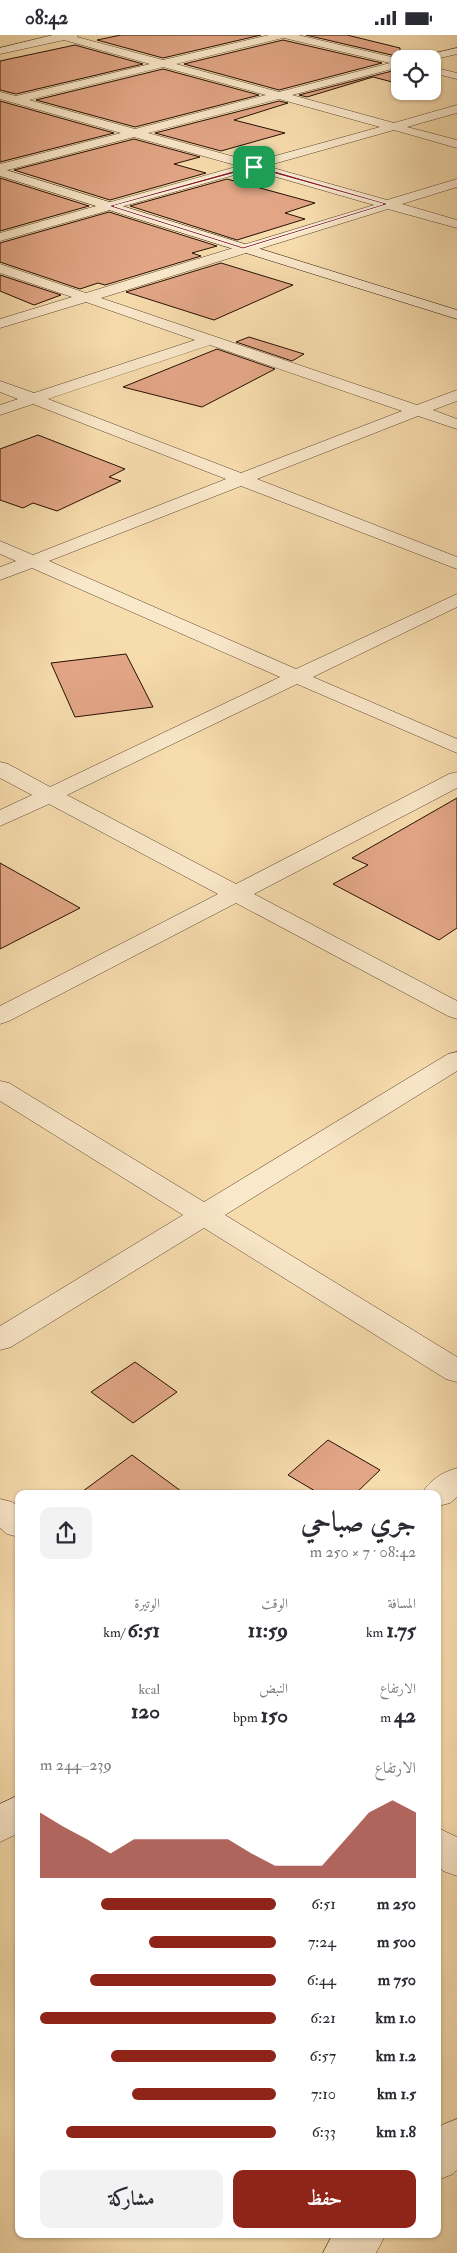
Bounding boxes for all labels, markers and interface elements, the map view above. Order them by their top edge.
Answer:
text: 08:42 [25,6,68,30]
map controls [391,50,441,100]
button: locate [391,50,441,100]
pin [233,146,275,188]
icon: arrive [240,153,268,181]
text: جري صباحي [301,1505,416,1540]
button: share [40,1507,92,1559]
text: 08:42 · 7 × 250 m [310,1542,416,1562]
text: الوتيرة [134,1595,160,1612]
text: الوقت [261,1595,288,1612]
text: المسافة [387,1595,416,1612]
text: 6:51 [127,1617,160,1644]
text: 11:59 [248,1617,288,1644]
text: 1.75 [386,1617,416,1644]
text: /km [103,1624,127,1641]
text: km [366,1624,386,1641]
text: النبض [259,1680,288,1697]
text: الارتفاع [380,1680,416,1697]
text: kcal [139,1681,160,1698]
text: 120 [131,1698,160,1725]
text: 150 [261,1702,288,1729]
text: 42 [394,1702,416,1729]
text: bpm [233,1709,261,1726]
text: m [380,1709,394,1726]
text: 239–244 m [40,1755,112,1775]
text: الارتفاع [374,1758,416,1778]
text: 6:51 [311,1894,336,1914]
text: 250 m [377,1894,416,1914]
text: 7:24 [308,1932,336,1952]
text: 500 m [377,1932,416,1952]
text: 6:44 [307,1970,336,1990]
text: 750 m [378,1970,416,1990]
text: 6:21 [310,2008,336,2028]
text: 1.0 km [376,2008,416,2028]
text: 6:57 [310,2046,336,2066]
text: 1.2 km [376,2046,416,2066]
text: 7:10 [311,2084,336,2104]
text: 1.5 km [377,2084,416,2104]
text: 6:33 [312,2122,336,2142]
text: 1.8 km [376,2122,416,2142]
button: مشاركة [40,2170,223,2228]
button: حفظ [233,2170,416,2228]

